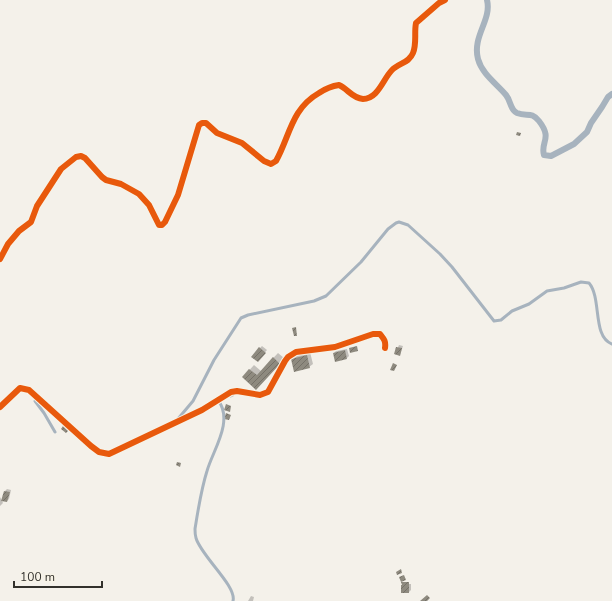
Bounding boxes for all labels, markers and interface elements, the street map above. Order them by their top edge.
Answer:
scale bar [14,563,102,589]
text: 100 m [20,569,55,585]

